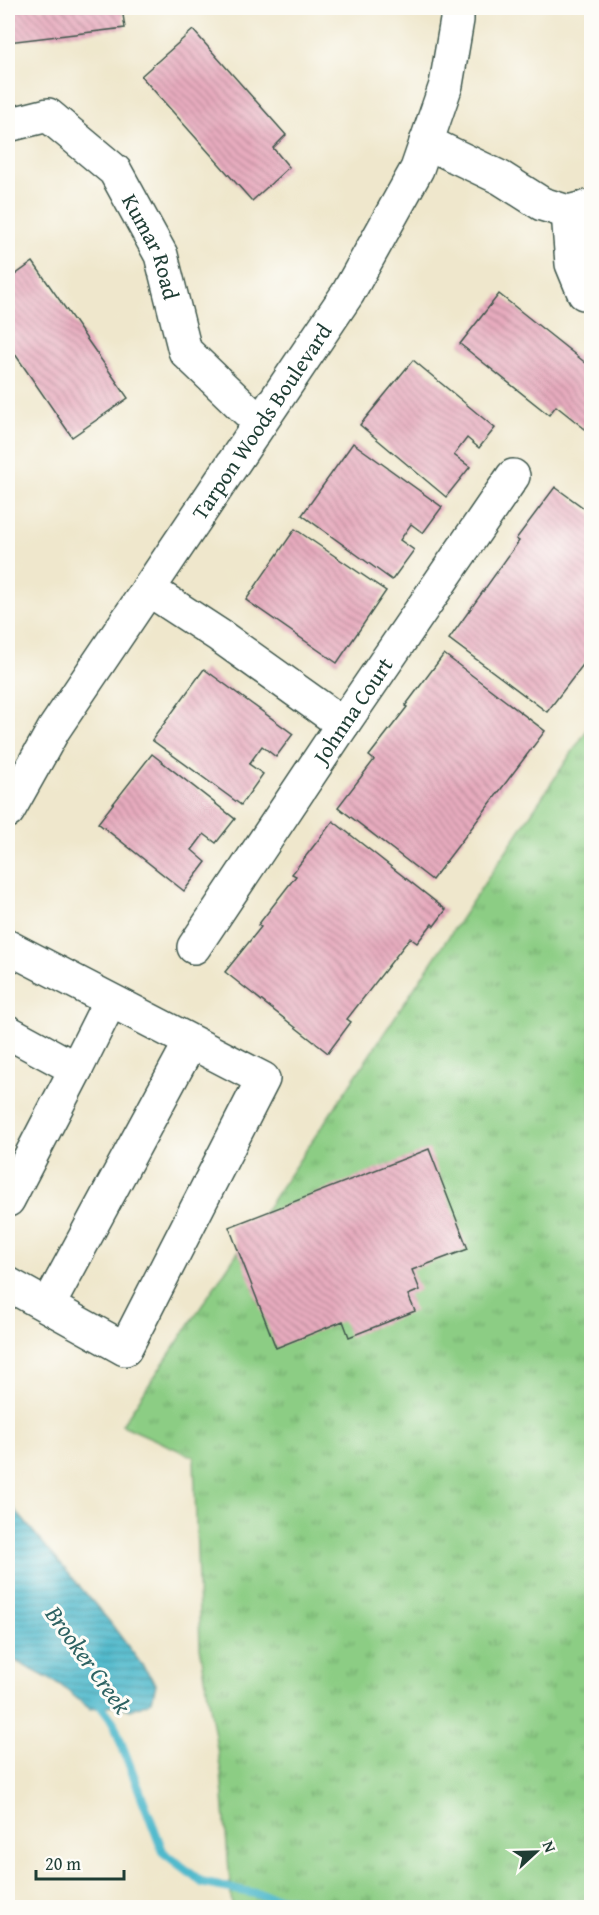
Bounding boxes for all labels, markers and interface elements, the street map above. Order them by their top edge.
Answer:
street label: Kumar Road [114,188,188,303]
street label: Tarpon Woods Boulevard [184,317,339,526]
street label: Johnna Court [303,650,400,772]
water label: Brooker Creek [37,1598,140,1721]
north arrow [506,1822,566,1882]
text: N [537,1837,563,1856]
scale bar [36,1843,124,1881]
text: 20 m [45,1850,81,1877]

